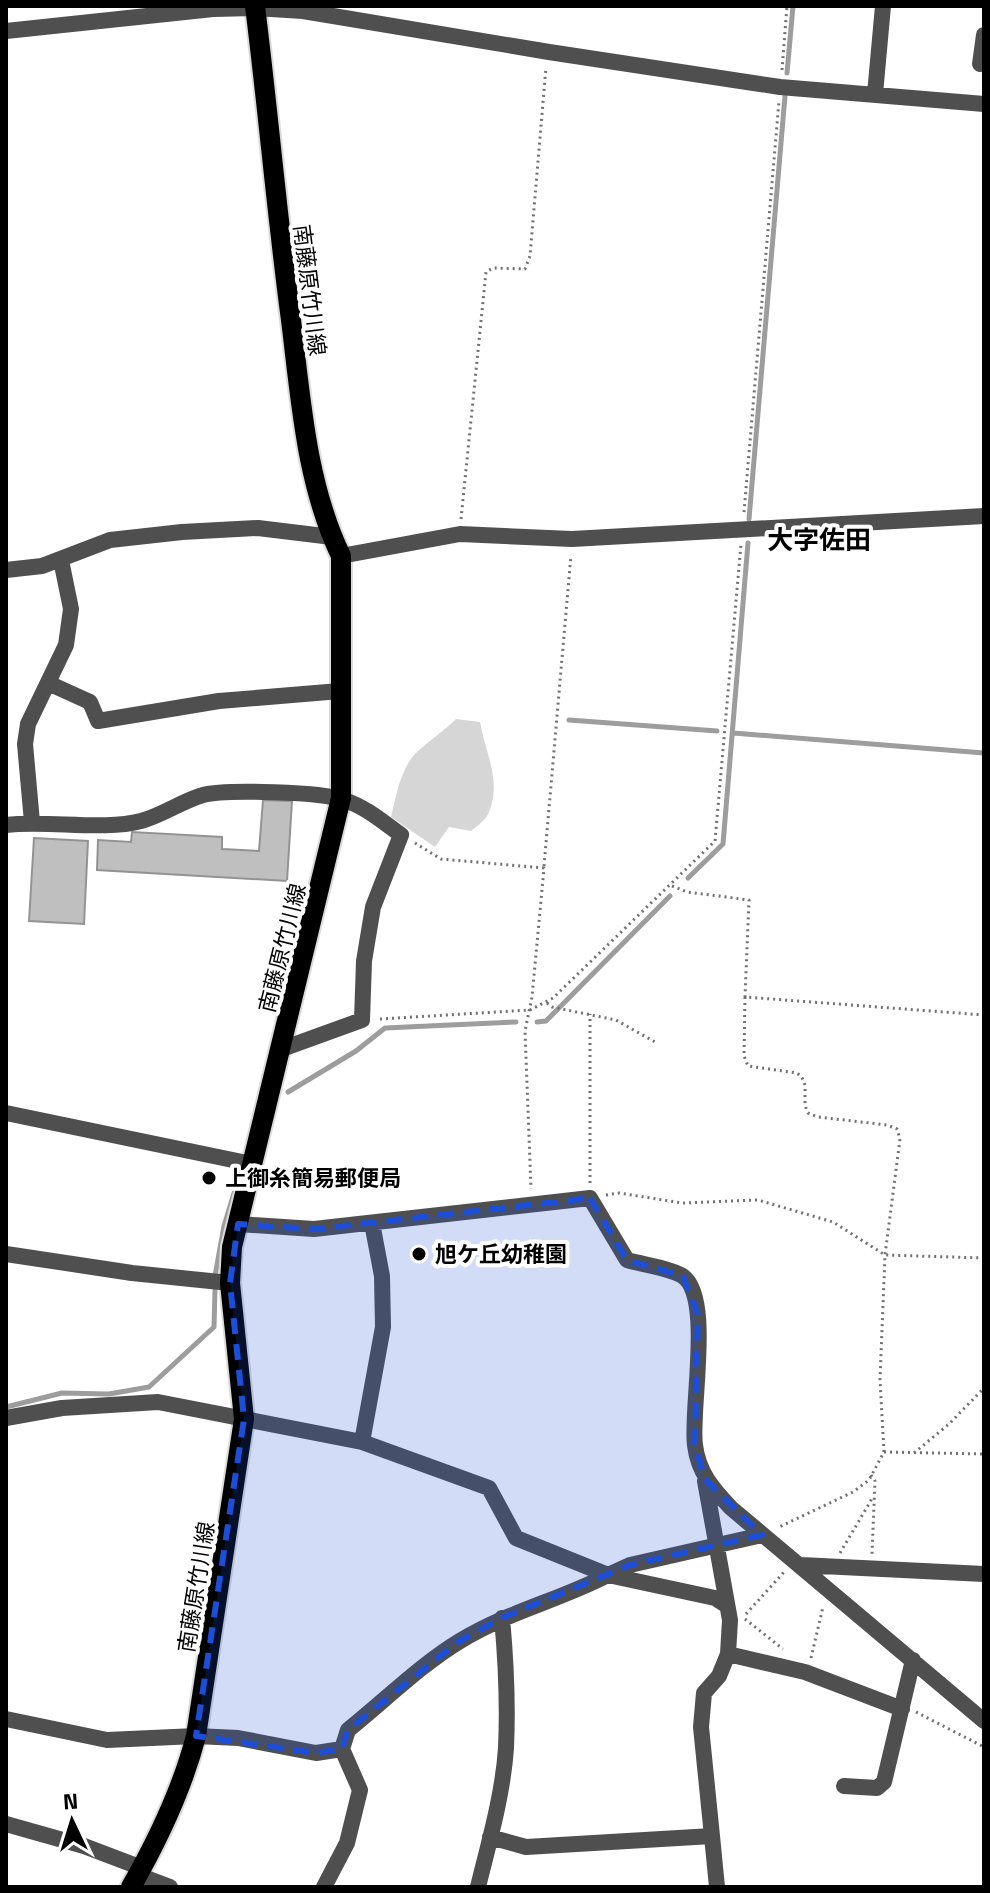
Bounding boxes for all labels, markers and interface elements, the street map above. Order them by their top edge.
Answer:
street label: 南藤原竹川線 [285,222,335,358]
district label: 大字佐田 [767,520,871,559]
street label: 南藤原竹川線 [250,880,314,1016]
place label: 上御糸簡易郵便局 [225,1161,401,1195]
marker: 上御糸簡易郵便局 [200,1169,218,1187]
place label: 旭ケ丘幼稚園 [435,1237,567,1271]
marker: 旭ケ丘幼稚園 [410,1245,428,1263]
street label: 南藤原竹川線 [169,1519,223,1655]
north arrow [32,1781,112,1861]
text: N [62,1784,79,1819]

